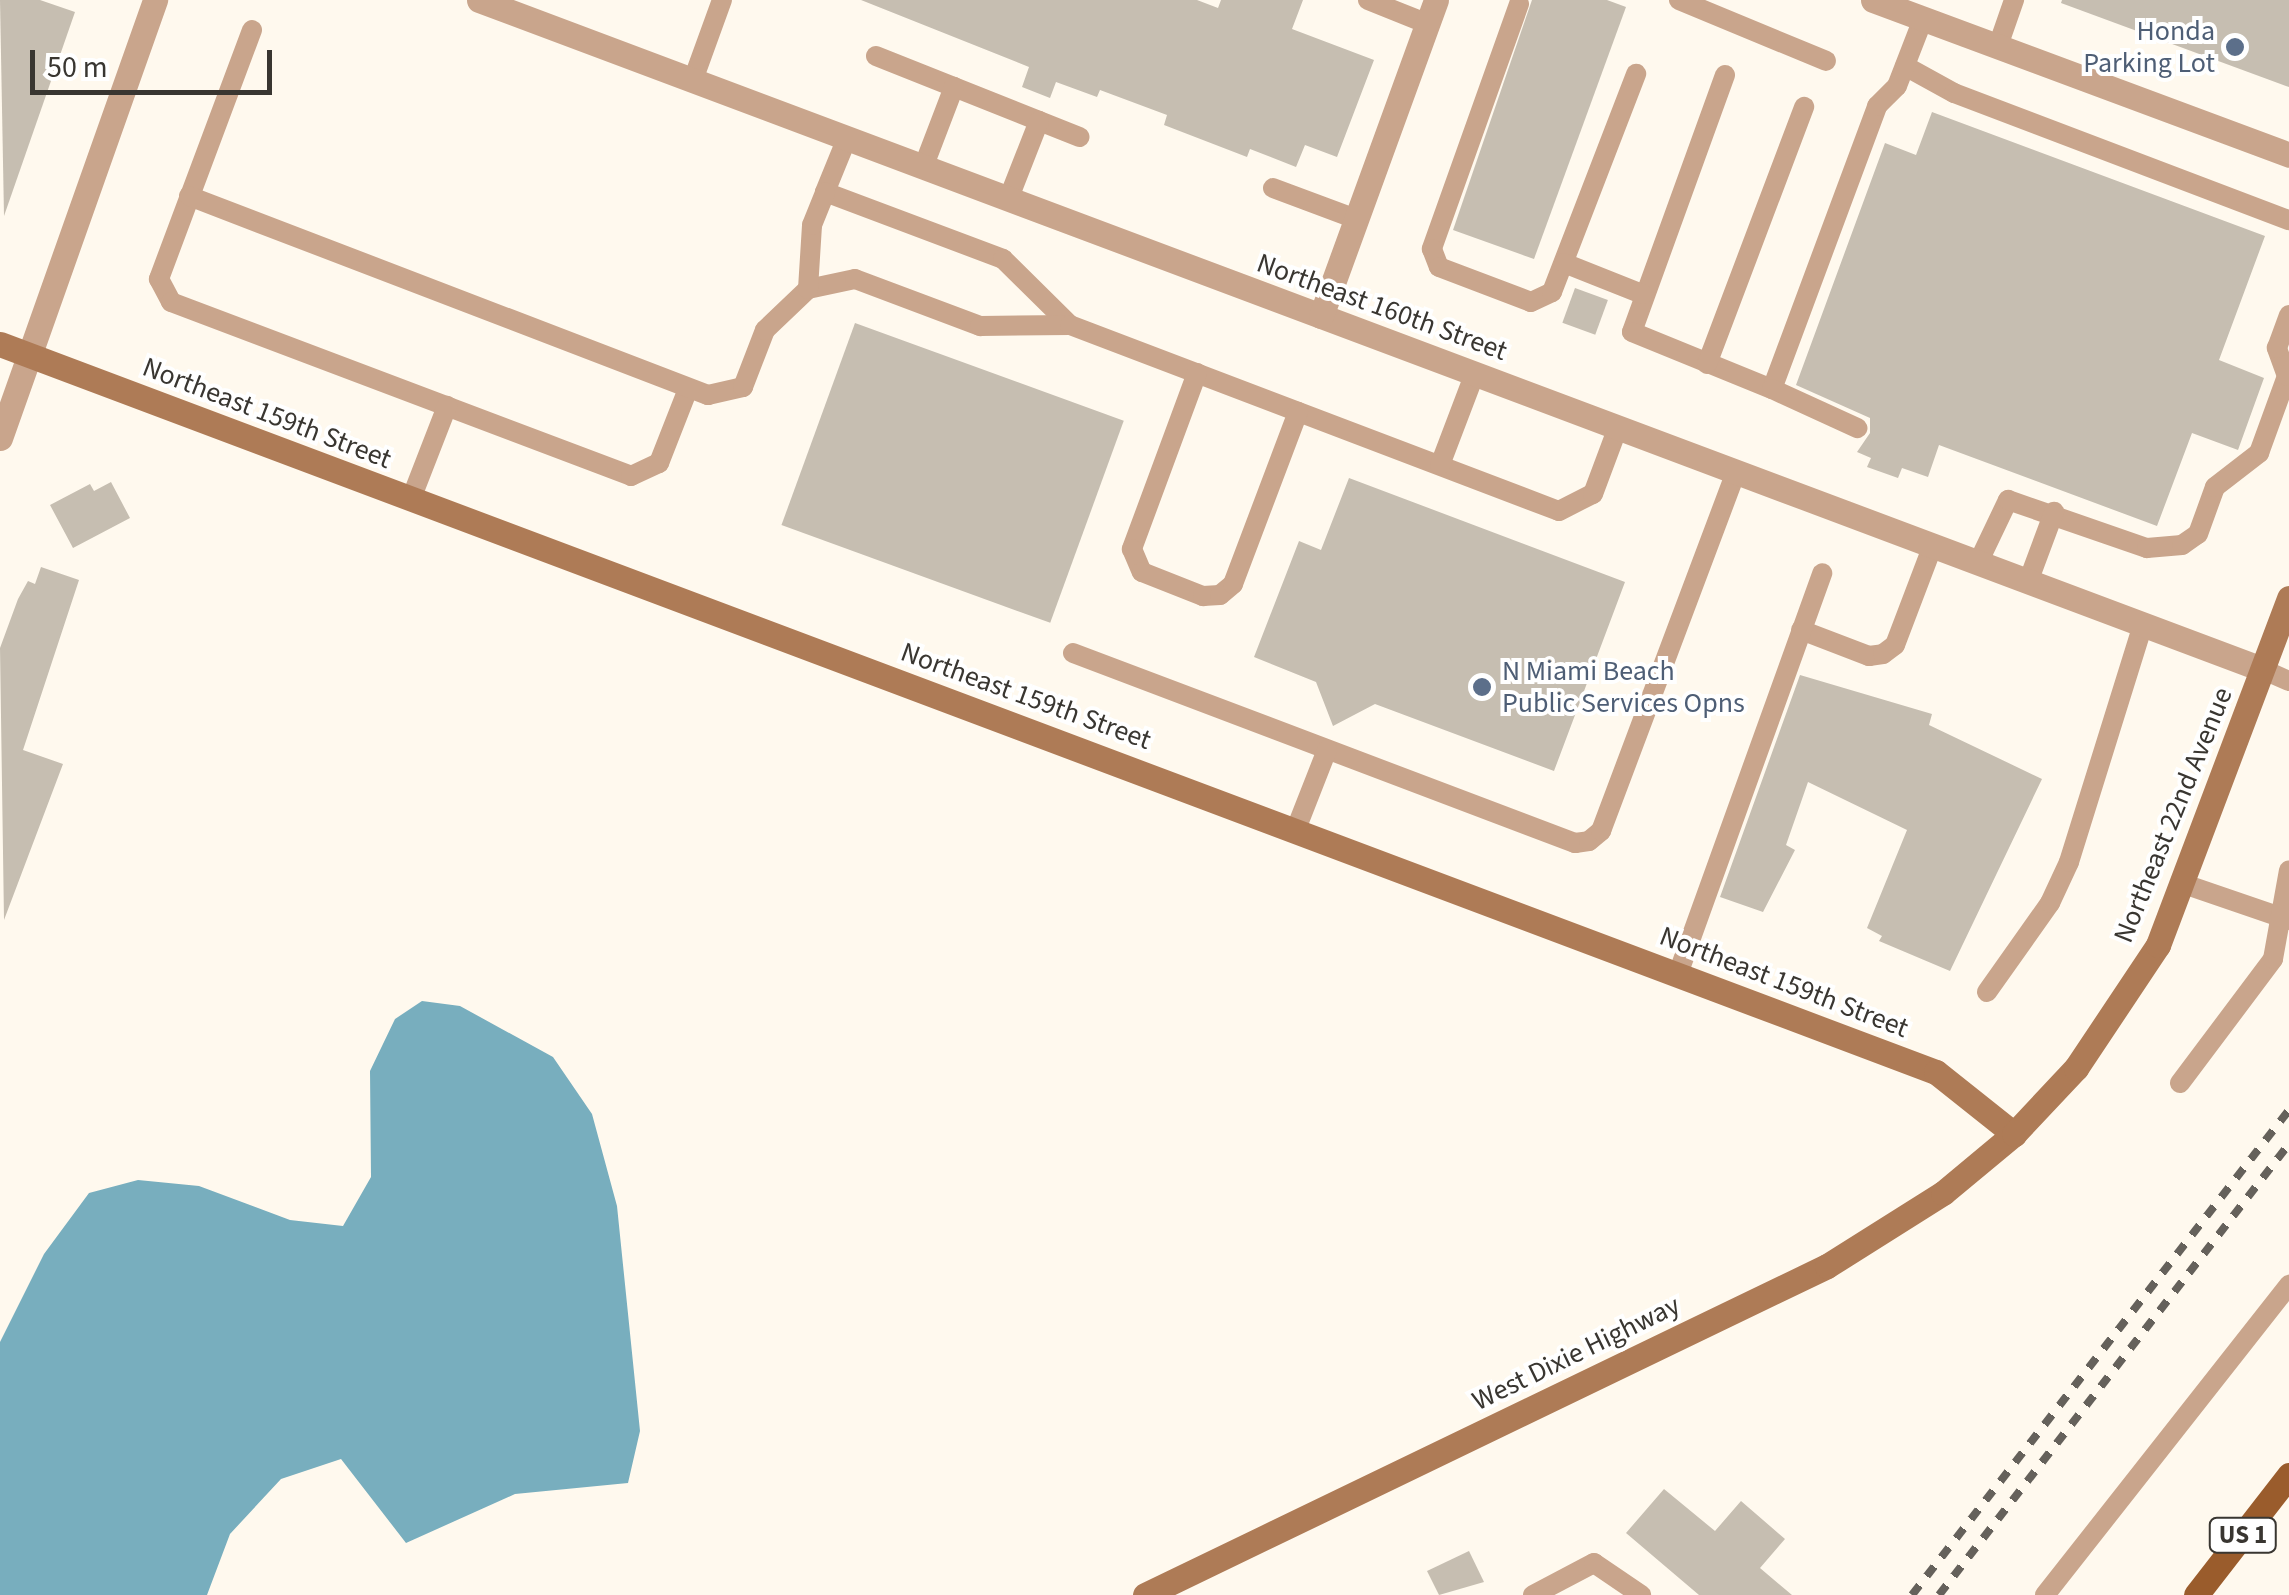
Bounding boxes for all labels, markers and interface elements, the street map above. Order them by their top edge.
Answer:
place label: Honda Parking Lot [2083,14,2215,80]
scale bar [35,30,278,92]
marker: Honda Parking Lot [2224,36,2246,58]
text: 50 m [47,46,108,89]
street label: Northeast 160th Street [1252,246,1512,368]
street label: Northeast 159th Street [138,350,396,476]
street label: Northeast 159th Street [896,635,1156,757]
place label: N Miami Beach Public Services Opns [1502,654,1745,720]
marker: N Miami Beach Public Services Opns [1471,676,1493,698]
street label: Northeast 22nd Avenue [2106,683,2240,947]
street label: Northeast 159th Street [1655,919,1913,1045]
street label: West Dixie Highway [1467,1288,1685,1418]
road number: US 1 [2208,1515,2278,1555]

